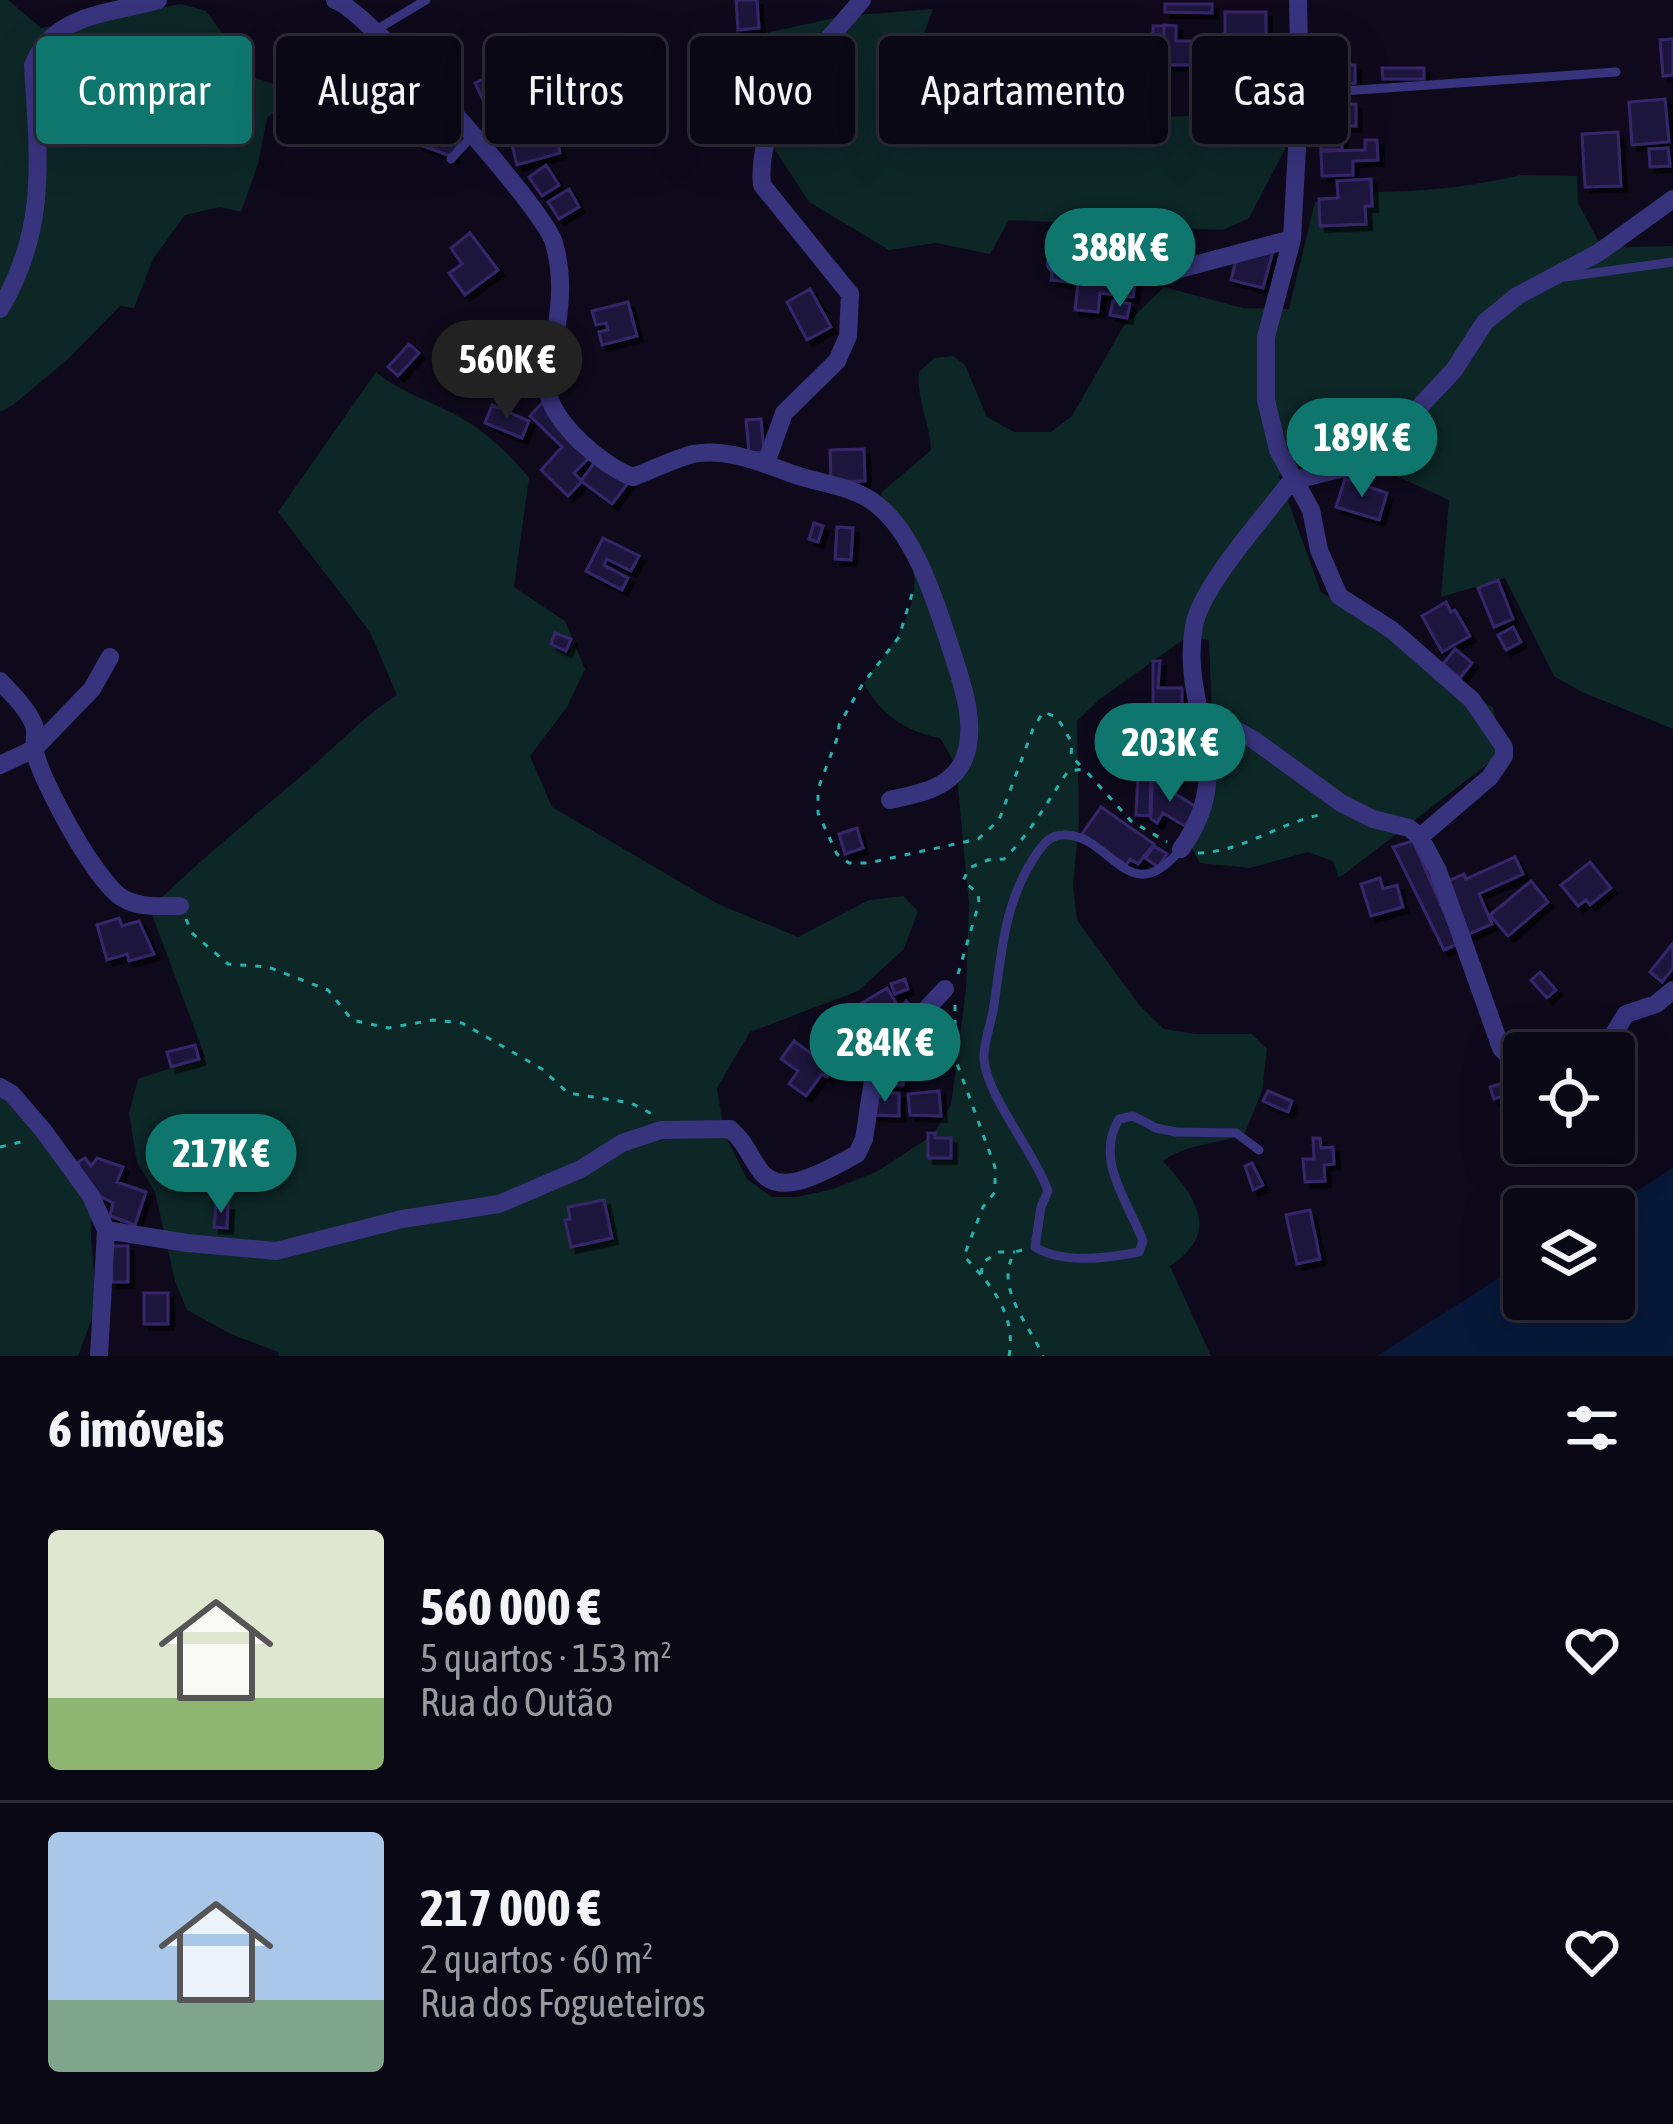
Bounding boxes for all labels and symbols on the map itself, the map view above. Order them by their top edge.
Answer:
pin: 388K € [1022,208,1218,310]
pin: 560K € [409,320,605,422]
pin: 189K € [1264,398,1460,500]
pin: 203K € [1072,703,1268,805]
pin: 284K € [787,1003,983,1105]
pin: 217K € [123,1114,319,1216]

